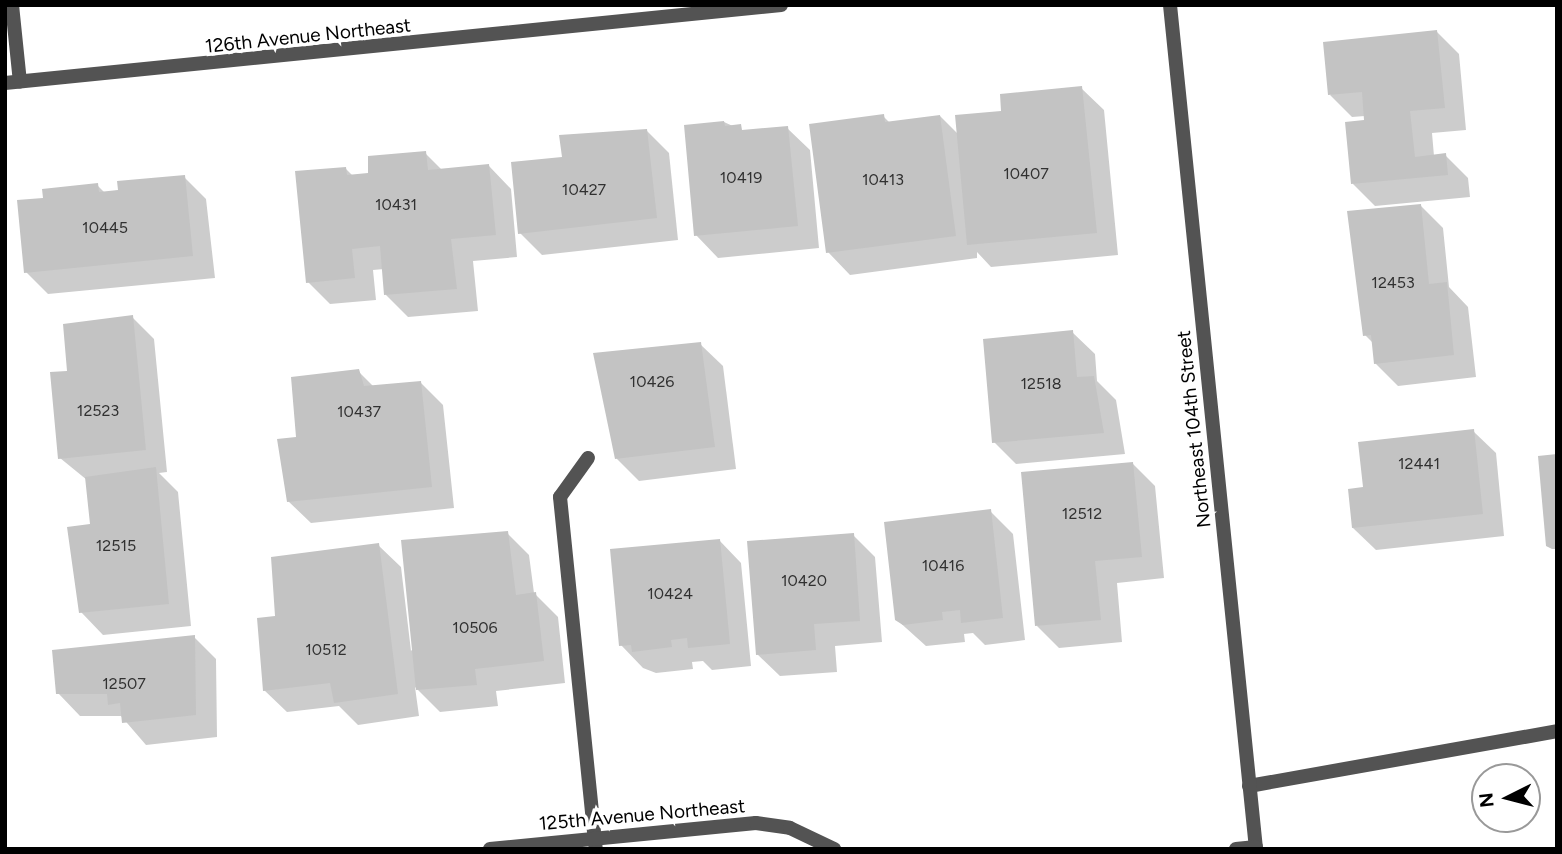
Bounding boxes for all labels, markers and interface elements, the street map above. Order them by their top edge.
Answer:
street label: 126th Avenue Northeast [204,14,412,58]
house number: 10407 [1003,164,1049,184]
house number: 10419 [720,168,762,188]
house number: 10413 [862,170,904,190]
house number: 10427 [562,180,606,200]
house number: 10431 [375,195,417,215]
house number: 10445 [82,218,128,238]
house number: 12453 [1371,273,1415,293]
street label: Northeast 104th Street [1172,329,1216,529]
house number: 10426 [630,372,674,392]
house number: 12518 [1020,374,1062,394]
house number: 12523 [77,401,119,421]
house number: 10437 [337,402,381,422]
house number: 12441 [1398,454,1440,474]
house number: 12512 [1062,504,1102,524]
house number: 12515 [96,536,136,556]
house number: 10416 [922,556,964,576]
house number: 10420 [781,571,827,591]
house number: 10424 [647,584,693,604]
house number: 10506 [452,618,498,638]
house number: 10512 [305,640,347,660]
house number: 12507 [102,674,146,694]
north arrow [1471,763,1541,833]
text: N [1474,792,1499,809]
street label: 125th Avenue Northeast [538,795,746,835]

